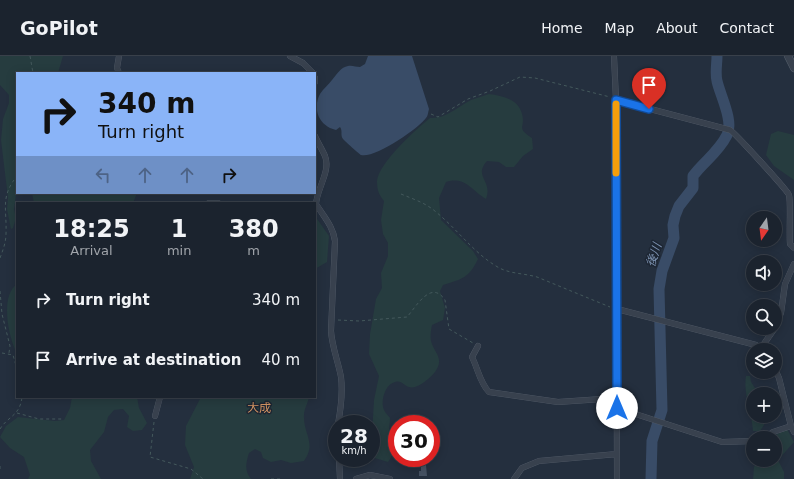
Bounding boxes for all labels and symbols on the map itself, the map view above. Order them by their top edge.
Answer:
pin [632,68,666,109]
north arrow [746,211,782,247]
water label: 後川 [644,240,665,269]
position arrow [596,387,638,429]
district label: 大成 [247,401,271,415]
speed limit sign: 30 [388,415,440,467]

